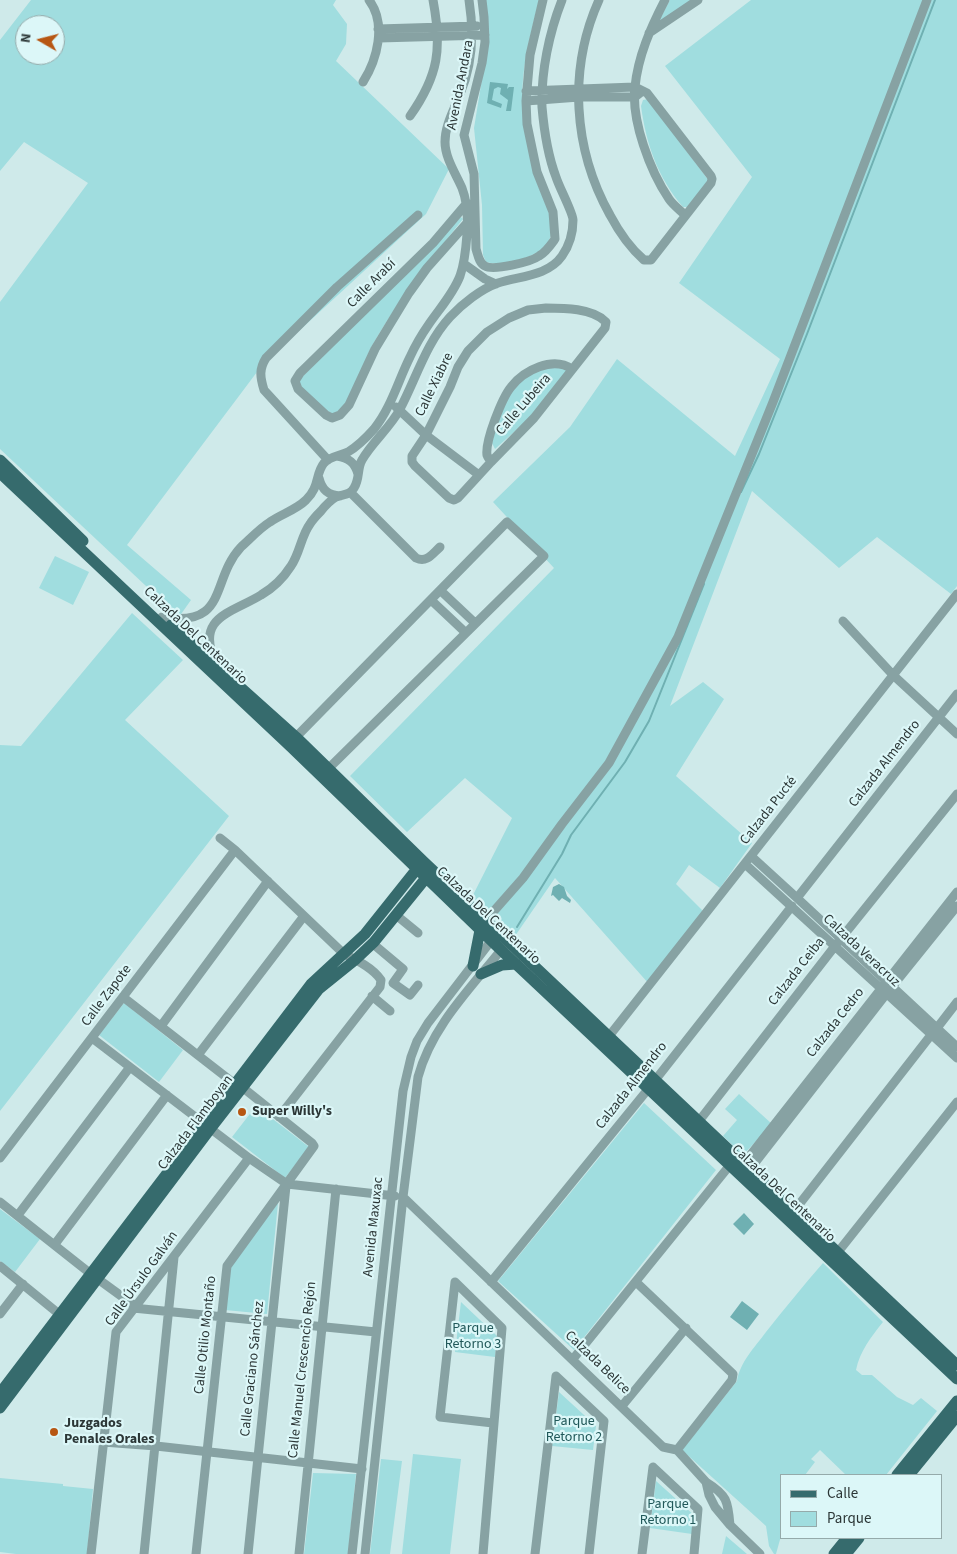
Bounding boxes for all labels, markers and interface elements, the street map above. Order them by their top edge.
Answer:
north arrow [15,15,65,65]
text: N [16,32,37,44]
street label: Avenida Andara [444,39,478,131]
street label: Calle Arabí [344,256,400,312]
street label: Calle Xiabre [412,350,458,420]
street label: Calle Lubeira [493,371,555,439]
street label: Calzada Del Centenario [140,584,250,688]
street label: Calzada Almendro [846,717,924,811]
street label: Calzada Pucté [737,773,801,849]
street label: Calzada Del Centenario [433,864,543,968]
street label: Calzada Veracruz [819,911,903,991]
street label: Calzada Ceiba [765,935,829,1009]
street label: Calle Zapote [78,962,136,1030]
street label: Calzada Cedro [804,985,868,1061]
street label: Calzada Almendro [593,1039,671,1133]
street label: Calzada Flamboyan [155,1072,237,1174]
place label: Super Willy's [252,1104,332,1120]
marker: Super Willy's [236,1106,248,1118]
street label: Calzada Del Centenario [728,1142,838,1246]
street label: Avenida Maxuxac [360,1176,388,1278]
street label: Calle Úrsulo Galván [102,1228,182,1330]
street label: Calle Otilio Montaño [191,1275,221,1395]
street label: Calle Manuel Crescencio Rejón [285,1281,321,1459]
street label: Calle Graciano Sánchez [238,1300,268,1438]
park label: Parque Retorno 3 [445,1321,501,1354]
street label: Calzada Belice [561,1328,633,1398]
park label: Parque Retorno 2 [546,1414,602,1446]
place label: Juzgados Penales Orales [64,1416,155,1448]
marker: Juzgados Penales Orales [48,1426,60,1438]
legend [780,1474,942,1539]
text: Calle [827,1483,858,1504]
park label: Parque Retorno 1 [640,1497,696,1530]
text: Parque [827,1508,871,1529]

